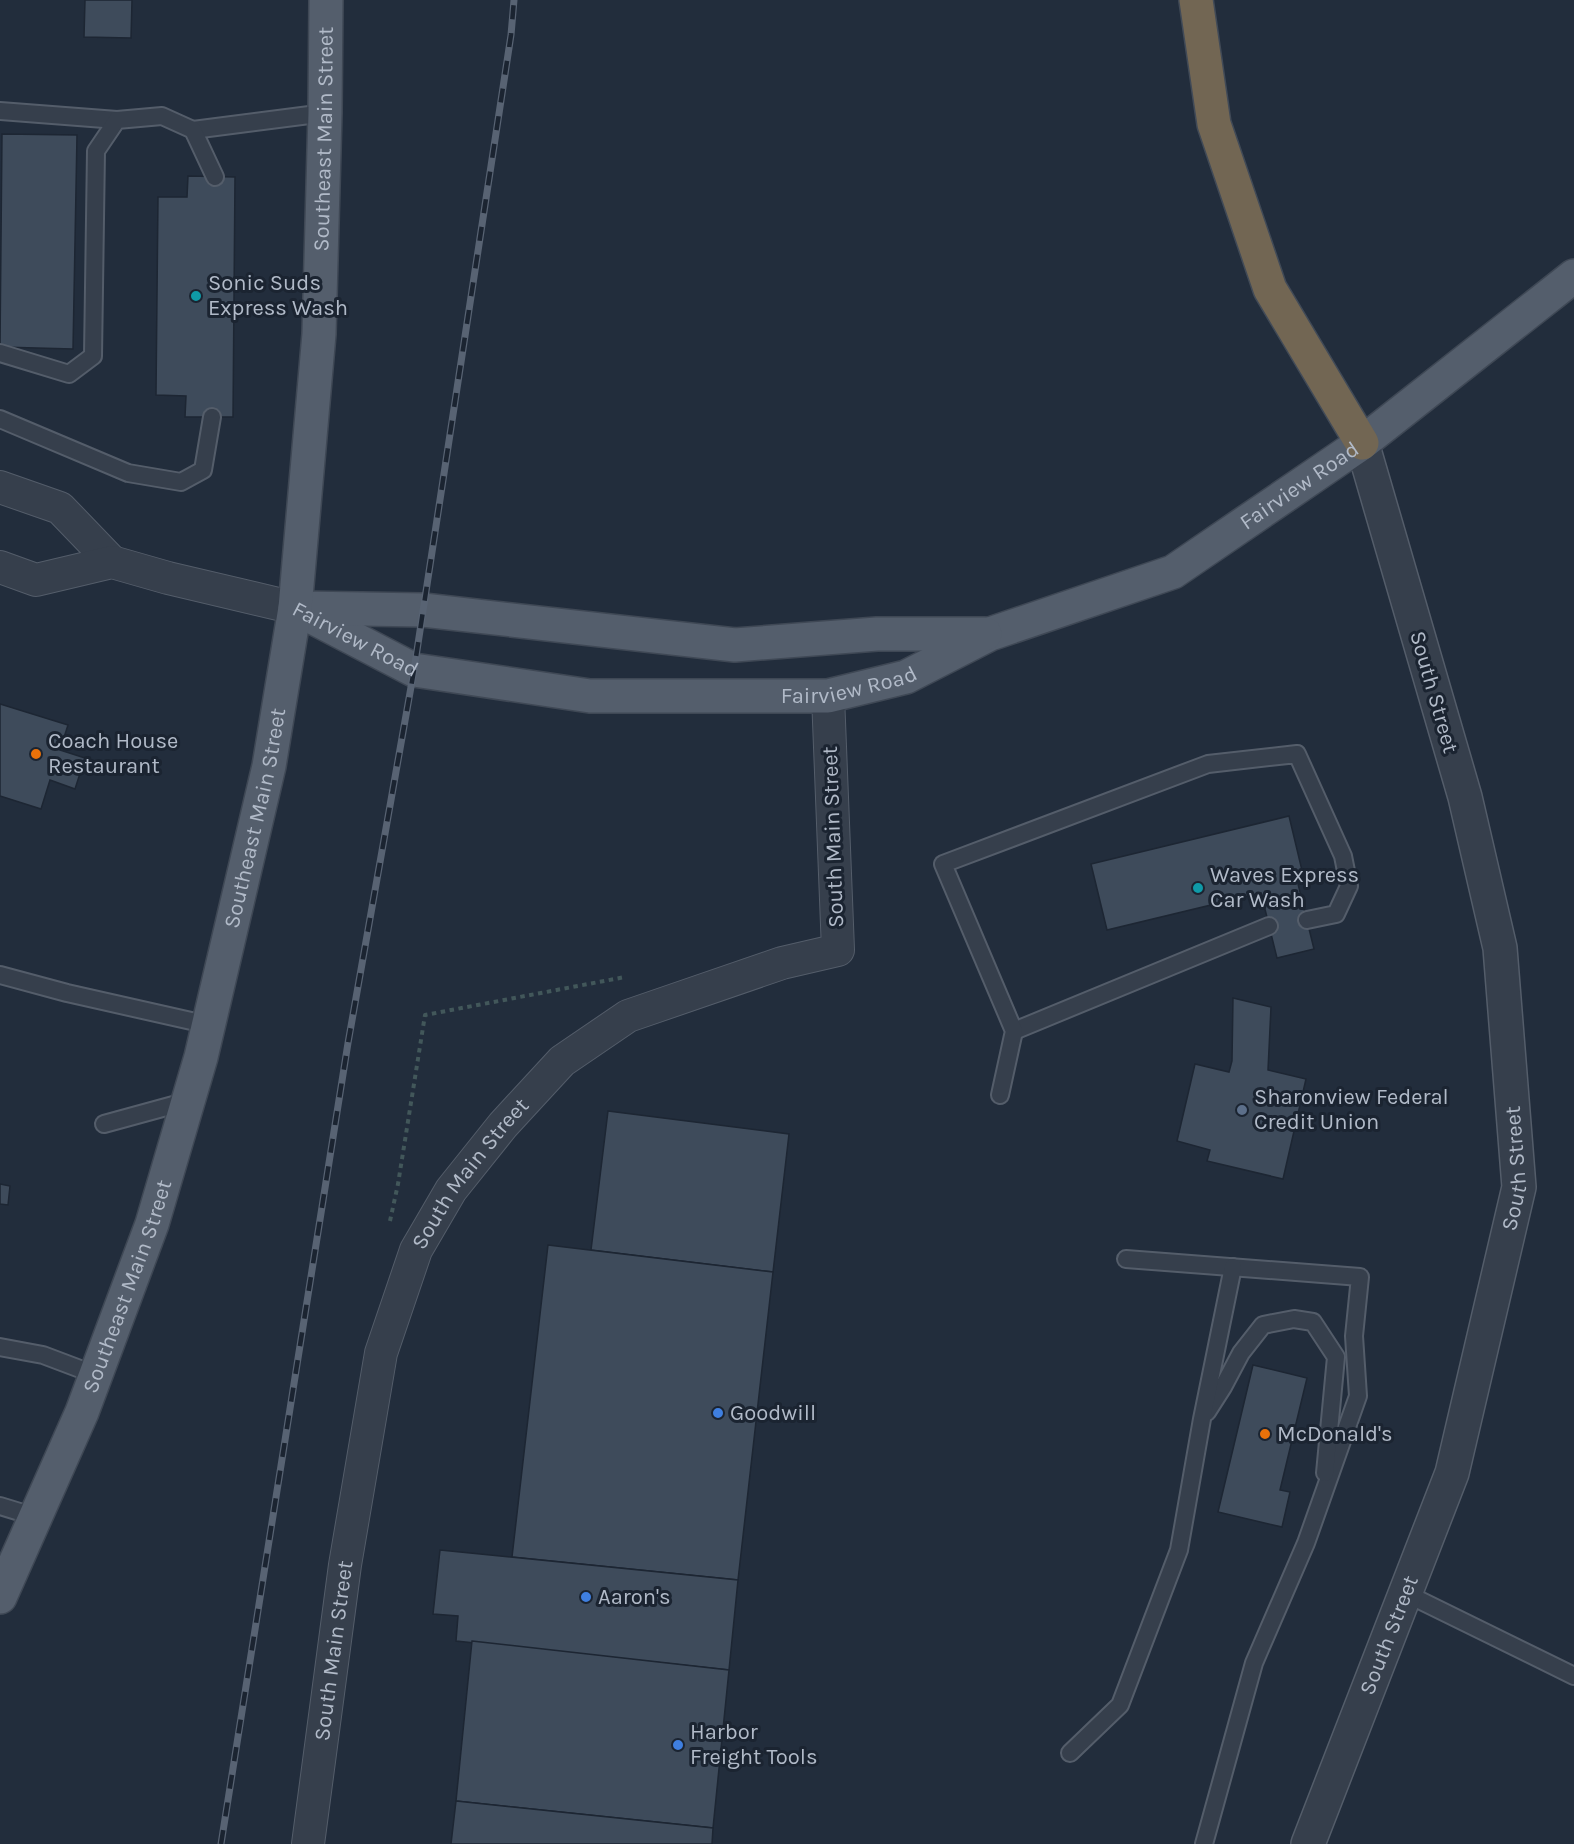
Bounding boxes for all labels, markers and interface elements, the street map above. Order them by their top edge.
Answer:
street label: Southeast Main Street [308,26,339,252]
place label: Sonic Suds Express Wash [208,270,348,321]
marker: Sonic Suds Express Wash [189,289,203,303]
street label: Fairview Road [1235,436,1364,535]
street label: Fairview Road [288,596,423,683]
street label: South Street [1404,628,1464,756]
street label: Fairview Road [781,660,922,709]
street label: Southeast Main Street [218,706,291,931]
place label: Coach House Restaurant [48,728,178,779]
street label: South Main Street [817,746,849,928]
marker: Coach House Restaurant [29,747,43,761]
place label: Waves Express Car Wash [1210,862,1359,913]
marker: Waves Express Car Wash [1191,881,1205,895]
place label: Sharonview Federal Credit Union [1254,1084,1449,1135]
street label: South Main Street [406,1093,534,1254]
marker: Sharonview Federal Credit Union [1235,1103,1249,1117]
street label: South Street [1496,1105,1532,1233]
street label: Southeast Main Street [77,1177,177,1397]
place label: Goodwill [730,1400,816,1426]
marker: Goodwill [711,1406,725,1420]
place label: McDonald's [1277,1421,1393,1447]
marker: McDonald's [1258,1427,1272,1441]
street label: South Main Street [309,1558,359,1742]
street label: South Street [1354,1572,1424,1699]
place label: Aaron's [598,1584,671,1610]
marker: Aaron's [579,1590,593,1604]
place label: Harbor Freight Tools [690,1719,818,1770]
marker: Harbor Freight Tools [671,1738,685,1752]

